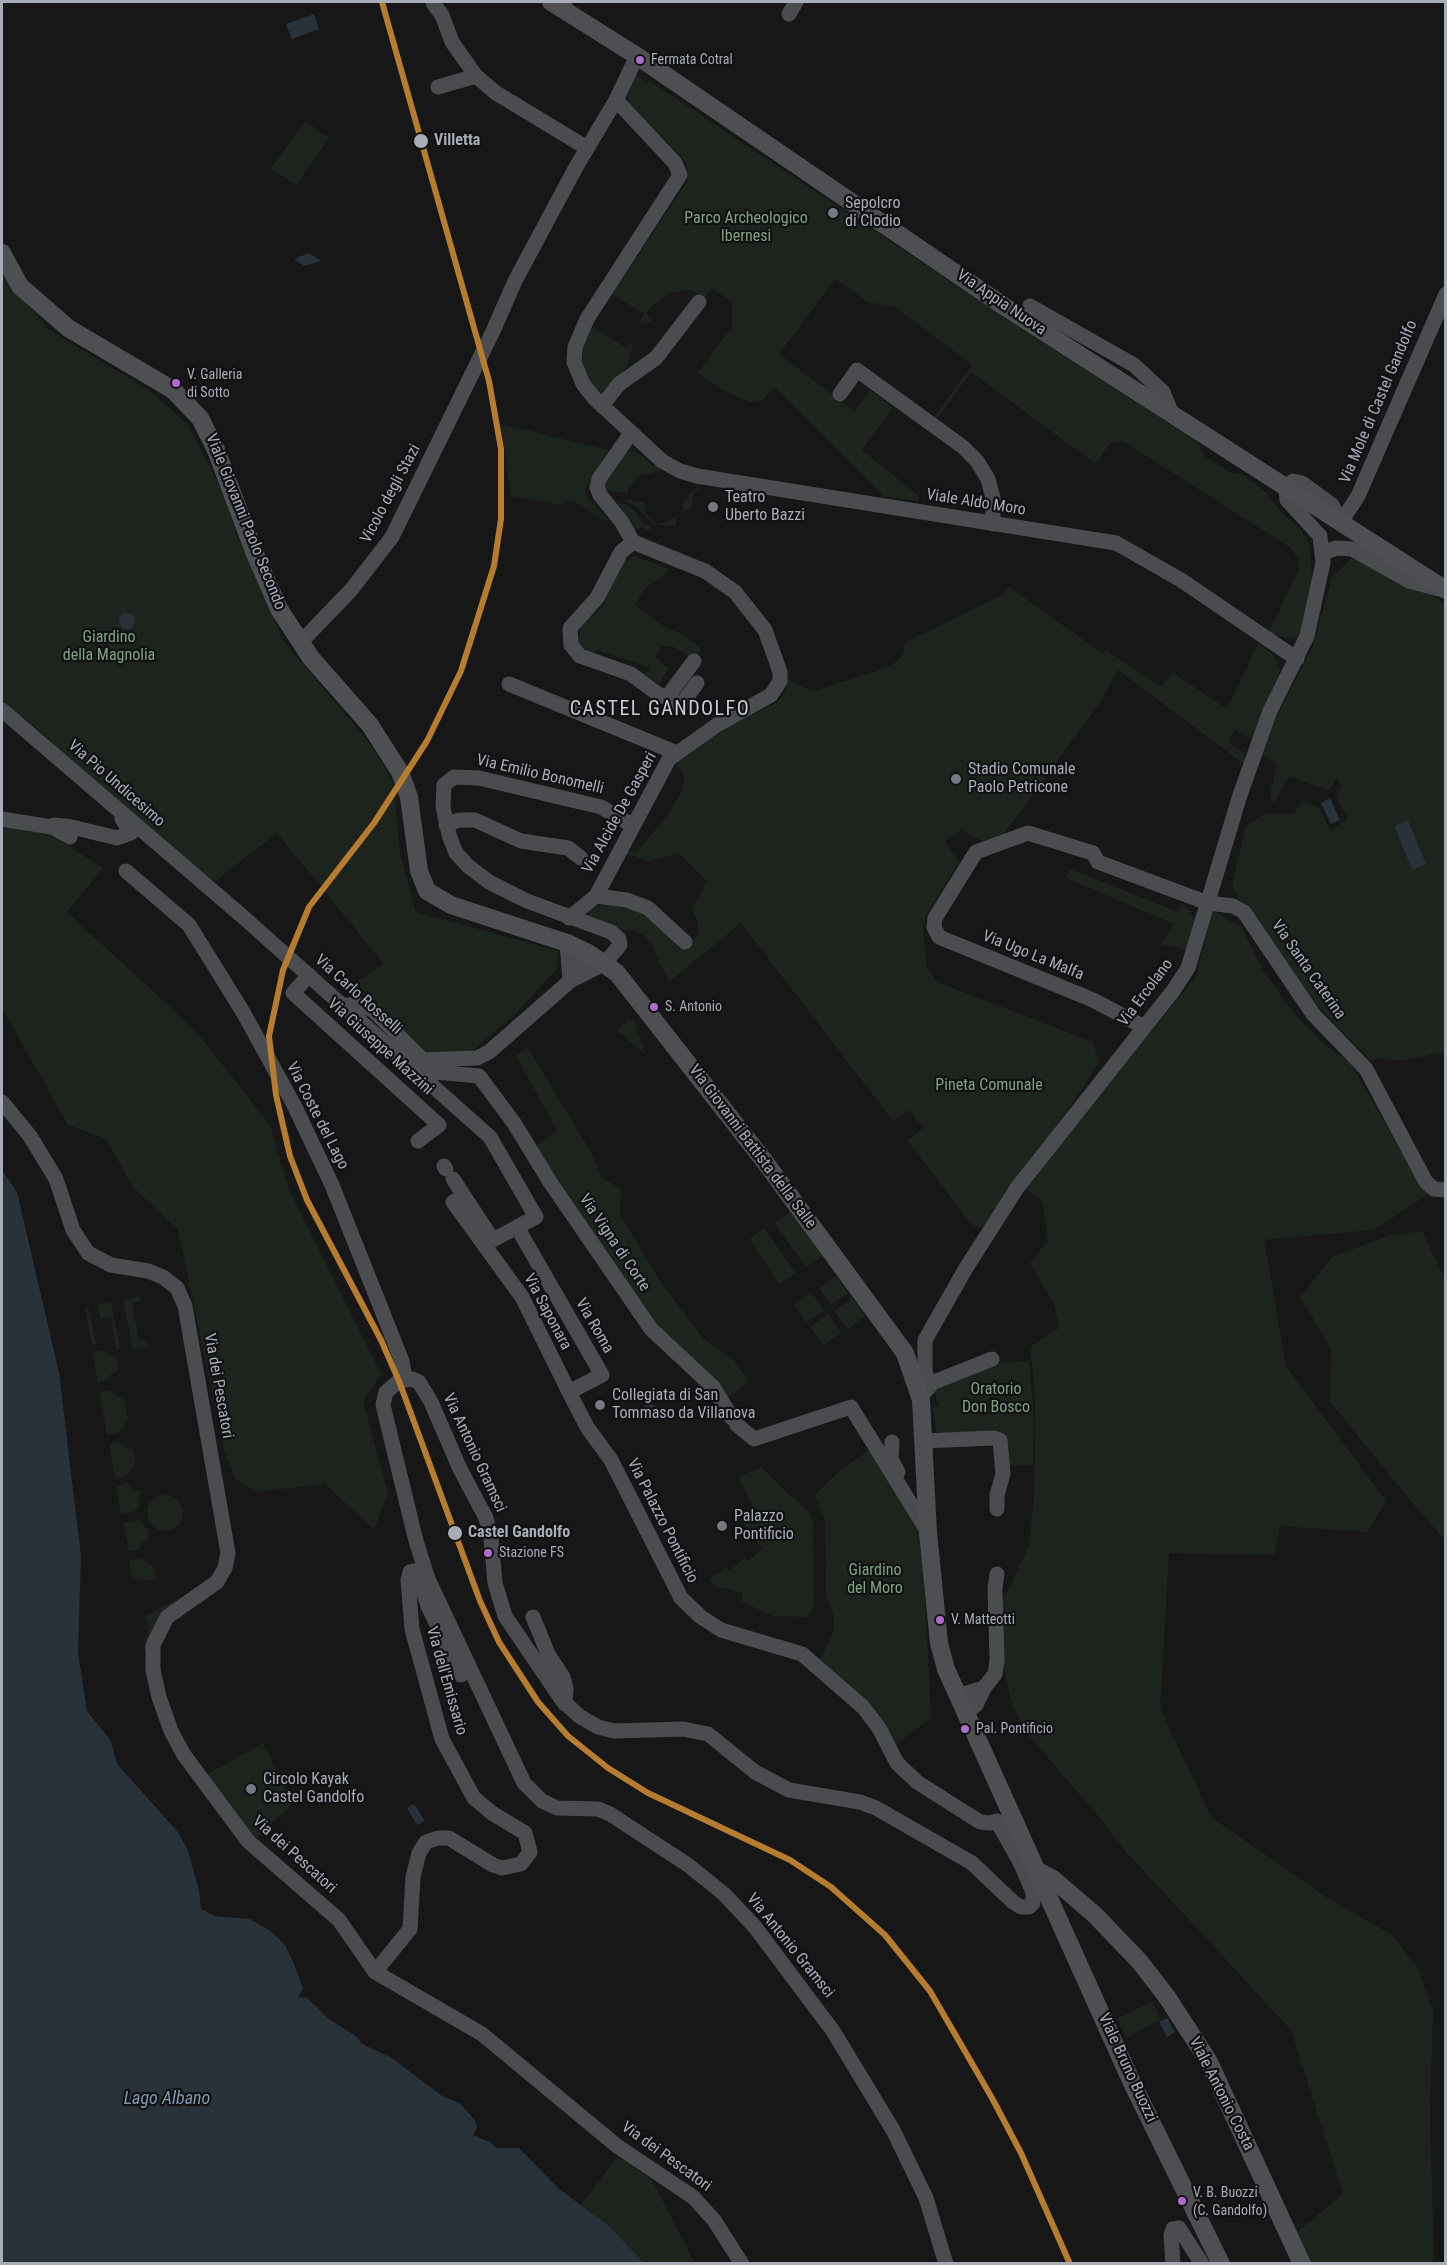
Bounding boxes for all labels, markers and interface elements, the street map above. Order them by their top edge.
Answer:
place label: Fermata Cotral [651,52,733,68]
marker: Fermata Cotral [634,54,646,66]
place label: Villetta [434,131,480,151]
marker: Villetta [412,132,430,150]
place label: Sepolcro di Clodio [845,194,901,232]
marker: Sepolcro di Clodio [826,206,840,220]
park label: Parco Archeologico Ibernesi [684,209,808,247]
street label: Via Appia Nuova [953,266,1049,340]
street label: Via Mole di Castel Gandolfo [1336,318,1422,486]
place label: V. Galleria di Sotto [187,367,242,400]
marker: V. Galleria di Sotto [170,377,182,389]
street label: Viale Giovanni Paolo Secondo [201,431,289,613]
street label: Vicolo degli Stazi [357,441,425,547]
street label: Viale Aldo Moro [925,486,1027,520]
place label: Teatro Uberto Bazzi [725,488,805,526]
marker: Teatro Uberto Bazzi [706,500,720,514]
park label: Giardino della Magnolia [63,628,155,666]
district label: CASTEL GANDOLFO [570,698,750,722]
street label: Via Pio Undicesimo [63,737,169,831]
street label: Via Alcide De Gasperi [579,749,661,877]
street label: Via Emilio Bonomelli [475,751,605,799]
place label: Stadio Comunale Paolo Petricone [968,760,1075,798]
marker: Stadio Comunale Paolo Petricone [949,772,963,786]
street label: Via Santa Caterina [1267,917,1349,1023]
street label: Via Ugo La Malfa [979,927,1087,985]
street label: Via Carlo Rosselli [310,951,406,1039]
street label: Via Ercolano [1115,956,1177,1030]
street label: Via Giuseppe Mazzini [323,995,437,1099]
place label: S. Antonio [665,999,722,1015]
marker: S. Antonio [648,1001,660,1013]
street label: Via Coste del Lago [282,1059,352,1173]
street label: Via Giovanni Battista della Salle [684,1061,820,1233]
park label: Pineta Comunale [935,1076,1043,1096]
street label: Via Vigna di Corte [574,1191,654,1295]
street label: Via Saponara [519,1271,575,1353]
street label: Via Roma [571,1295,617,1357]
street label: Via dei Pescatori [199,1332,237,1440]
park label: Oratorio Don Bosco [962,1380,1030,1418]
place label: Collegiata di San Tommaso da Villanova [612,1386,755,1424]
street label: Via Antonio Gramsci [438,1391,510,1515]
marker: Collegiata di San Tommaso da Villanova [593,1398,607,1412]
street label: Via Palazzo Pontificio [622,1455,702,1587]
place label: Palazzo Pontificio [734,1507,794,1545]
marker: Palazzo Pontificio [715,1519,729,1533]
place label: Castel Gandolfo [468,1523,570,1543]
marker: Castel Gandolfo [446,1524,464,1542]
place label: Stazione FS [499,1545,564,1561]
marker: Stazione FS [482,1547,494,1559]
park label: Giardino del Moro [847,1561,903,1599]
place label: V. Matteotti [951,1612,1015,1628]
marker: V. Matteotti [934,1614,946,1626]
street label: Via dell'Emissario [421,1624,471,1738]
place label: Pal. Pontificio [976,1721,1053,1737]
marker: Pal. Pontificio [959,1723,971,1735]
place label: Circolo Kayak Castel Gandolfo [263,1770,364,1808]
marker: Circolo Kayak Castel Gandolfo [244,1782,258,1796]
street label: Via dei Pescatori [248,1812,340,1898]
street label: Via Antonio Gramsci [742,1890,838,2002]
street label: Viale Bruno Buozzi [1093,2010,1161,2126]
street label: Viale Antonio Costa [1184,2034,1258,2154]
water label: Lago Albano [124,2088,210,2110]
street label: Via dei Pescatori [617,2118,715,2196]
place label: V. B. Buozzi (C. Gandolfo) [1193,2185,1267,2218]
marker: V. B. Buozzi (C. Gandolfo) [1176,2195,1188,2207]

